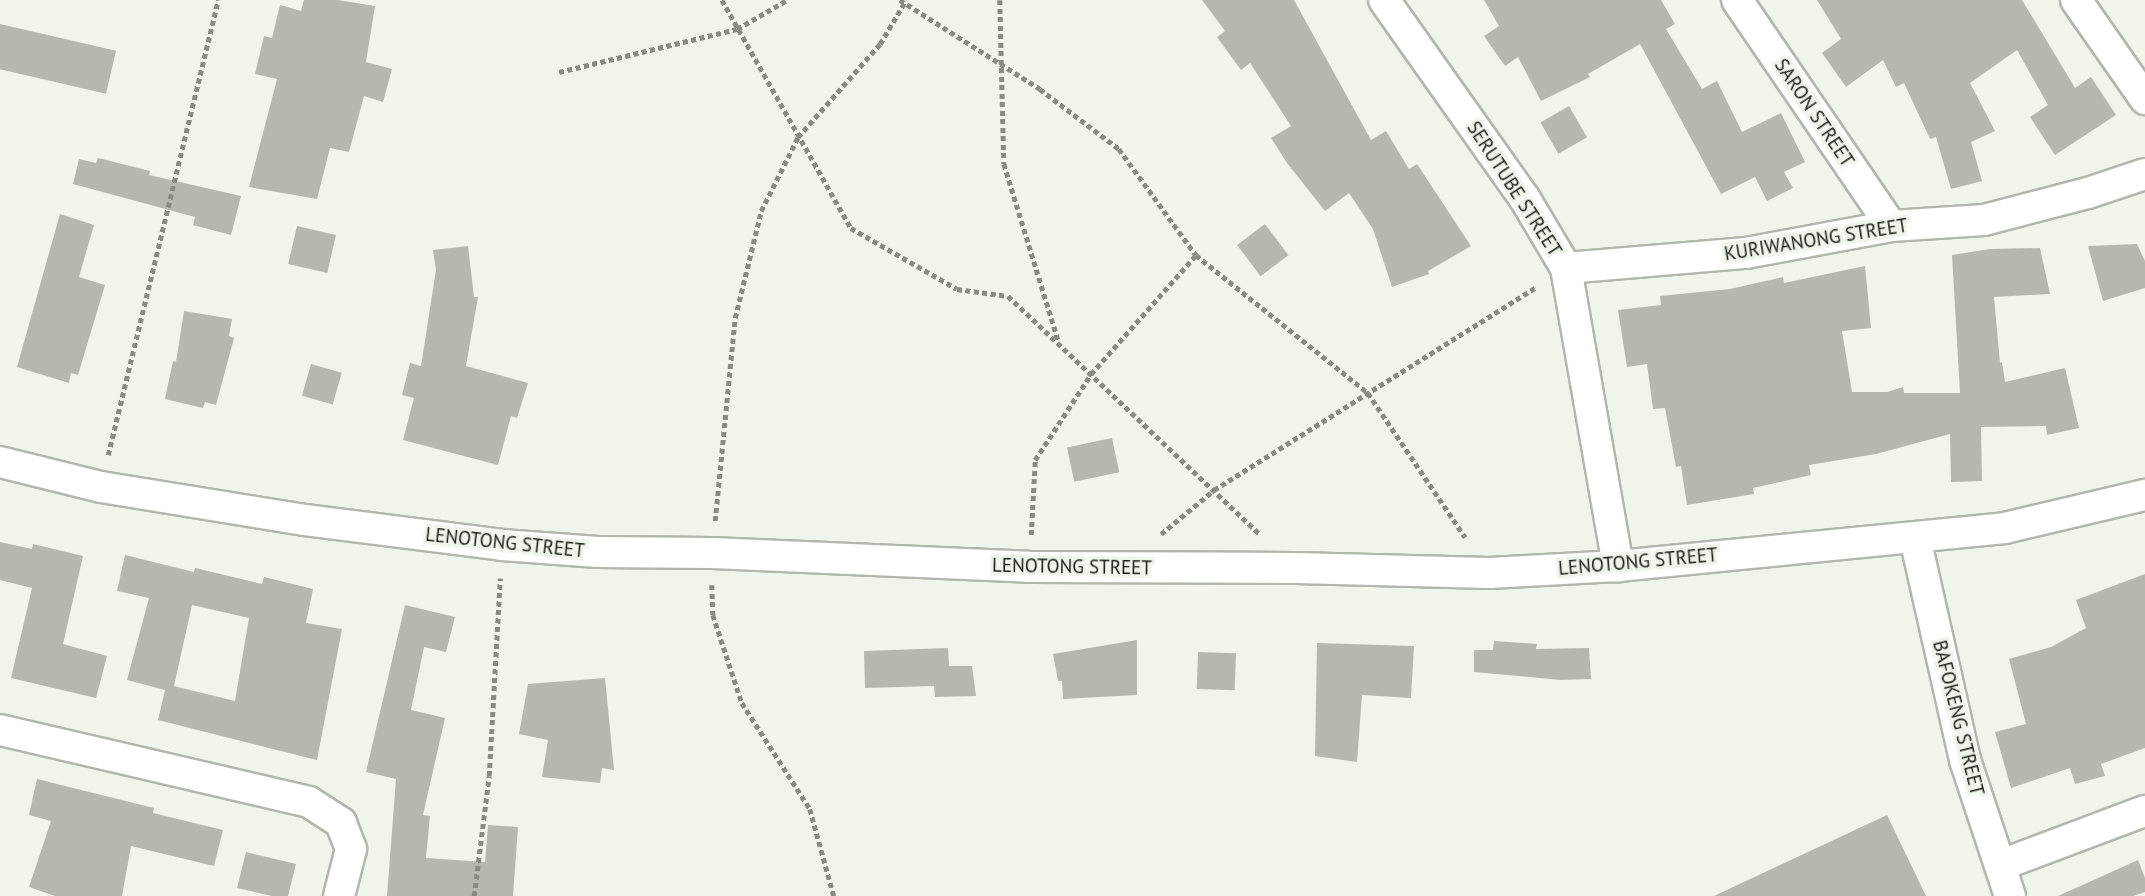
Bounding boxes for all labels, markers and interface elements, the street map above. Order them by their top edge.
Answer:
street label: SARON STREET [1769,55,1859,171]
street label: SERUTUBE STREET [1462,117,1566,261]
street label: KURIWANONG STREET [1723,214,1909,266]
street label: LENOTONG STREET [424,523,586,563]
street label: LENOTONG STREET [1557,544,1719,580]
street label: LENOTONG STREET [992,554,1152,580]
street label: BAFOKENG STREET [1928,638,1988,798]

